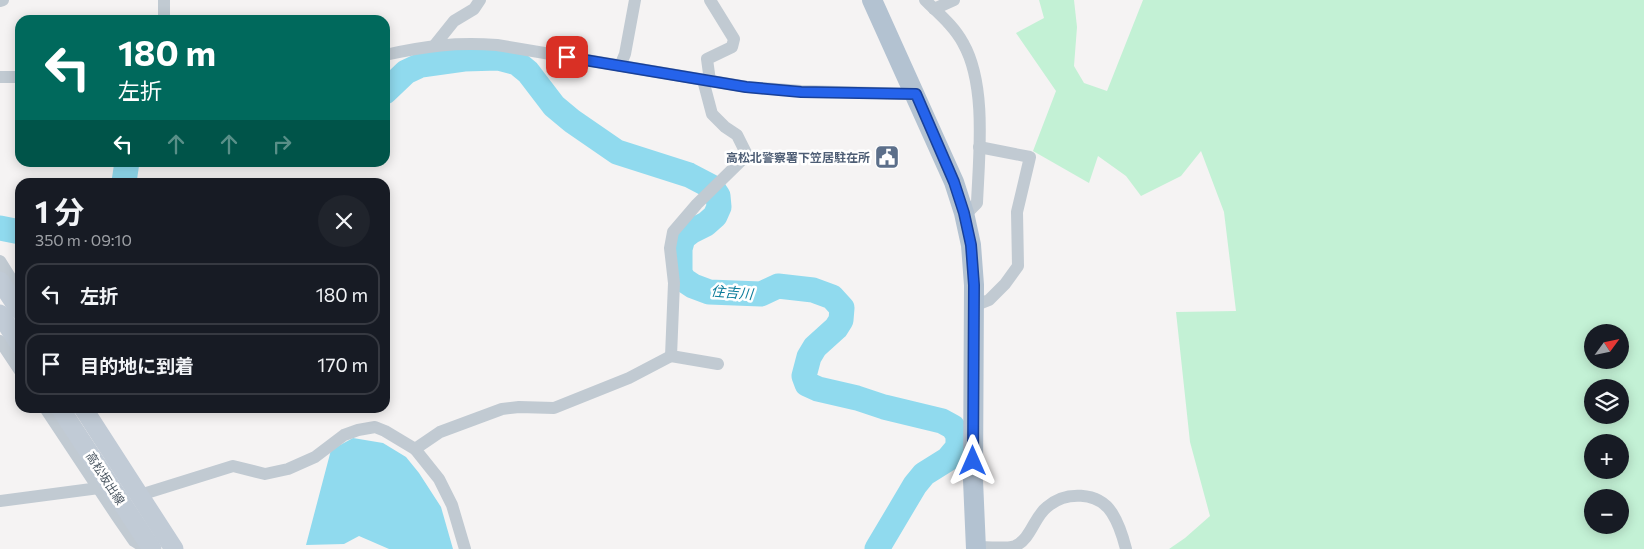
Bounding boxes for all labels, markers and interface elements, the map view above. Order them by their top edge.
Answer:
text: 180 m [118,30,216,73]
icon: left [35,35,100,100]
pin [546,36,588,78]
icon: arrive [553,43,581,71]
text: 左折 [118,77,162,104]
icon: left [109,130,137,158]
icon: ahead [162,130,190,158]
icon: ahead [215,130,243,158]
icon: right [268,130,296,158]
public building icon: 高松北警察署下笠居駐在所 [874,144,900,170]
place label: 高松北警察署下笠居駐在所 [726,150,870,164]
text: 1 分 [35,192,84,229]
button: close [318,195,370,247]
text: 350 m · 09:10 [35,230,132,249]
icon: left [37,280,65,308]
water label: 住吉川 [710,282,756,302]
text: 180 m [316,283,368,306]
text: 左折 [80,284,118,307]
north arrow [1584,324,1629,369]
map controls [1584,324,1629,534]
icon: arrive [37,350,65,378]
text: 170 m [317,353,368,376]
text: 目的地に到着 [80,354,194,377]
button: layers [1584,379,1629,424]
position arrow [946,434,998,486]
button: + [1584,434,1629,479]
street label: 高松坂出線 [84,449,128,507]
button: − [1584,489,1629,534]

